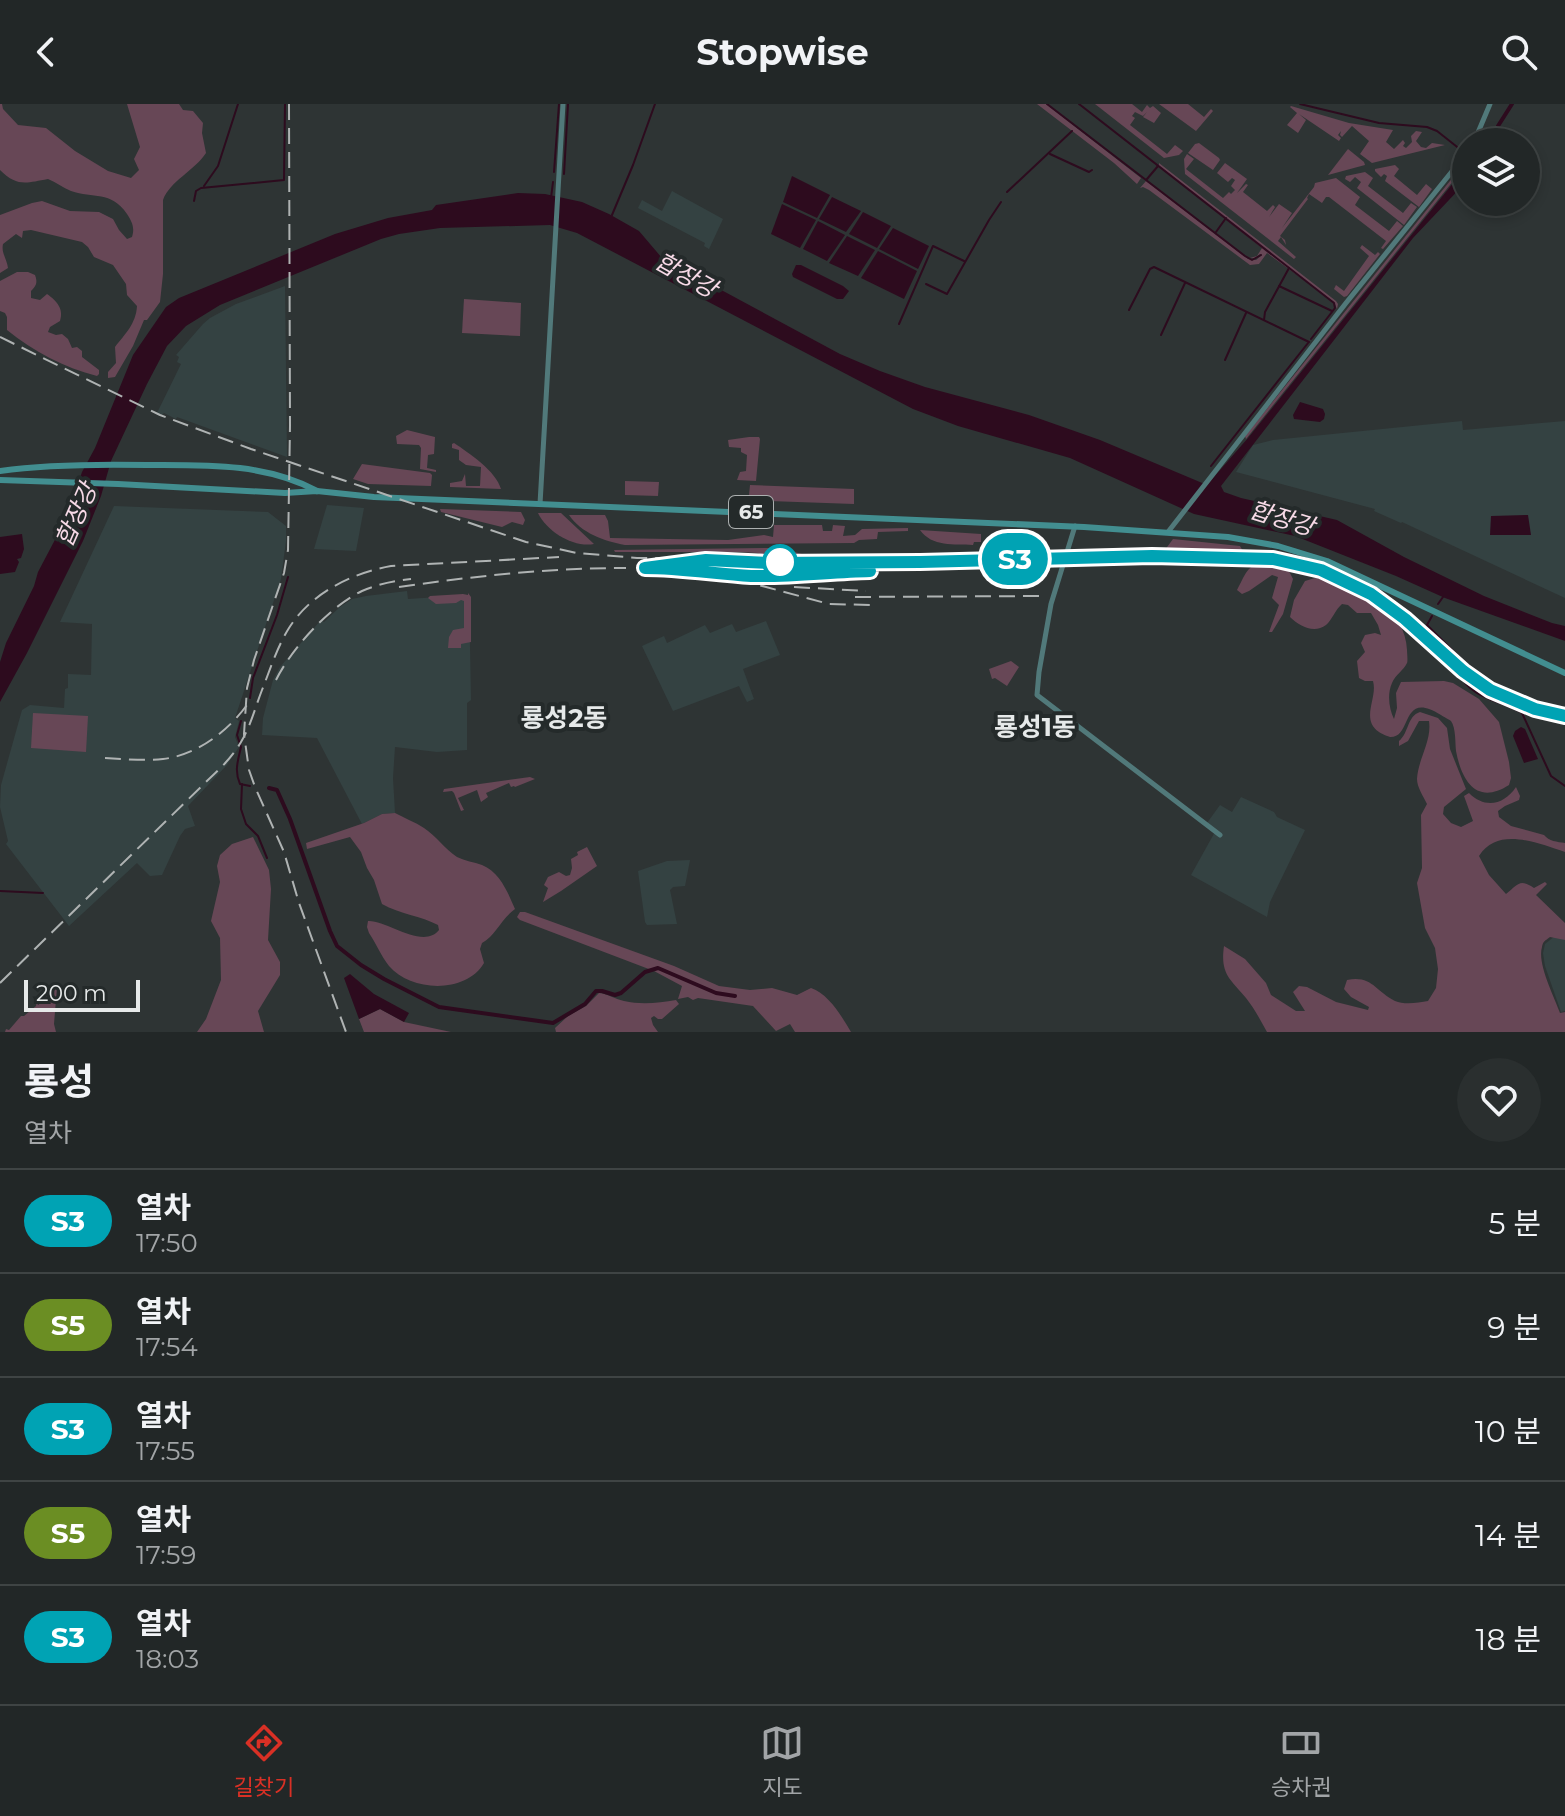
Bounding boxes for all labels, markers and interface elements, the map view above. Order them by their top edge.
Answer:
icon: back [24,30,68,74]
text: Stopwise [696,30,869,74]
icon: search [1497,30,1541,74]
map controls [1452,128,1540,216]
button: layers [1452,128,1540,216]
water label: 합장강 [650,246,725,305]
water label: 합장강 [49,476,104,551]
water label: 합장강 [1246,494,1321,542]
road number: 65 [729,496,773,528]
line badge: S3 [979,533,1051,585]
text: S3 [998,542,1032,576]
unlabelled marker [763,545,797,579]
district label: 룡성2동 [520,702,608,734]
district label: 룡성1동 [994,711,1076,743]
scale bar [24,976,140,1012]
text: 200 m [36,980,107,1007]
text: 룡성 [24,1058,94,1105]
button: heart [1457,1058,1541,1142]
text: 열차 [24,1117,72,1149]
text: 열차 [136,1189,191,1226]
text: S3 [51,1204,85,1238]
text: 5 분 [1489,1205,1541,1242]
text: 17:50 [136,1227,198,1259]
text: 열차 [136,1293,191,1330]
text: S5 [51,1308,85,1342]
text: 9 분 [1487,1309,1541,1346]
text: 17:54 [136,1331,198,1363]
text: 열차 [136,1397,191,1434]
text: S3 [51,1412,85,1446]
text: 10 분 [1475,1413,1541,1450]
text: 17:55 [136,1435,195,1467]
text: 열차 [136,1501,191,1538]
text: S5 [51,1516,85,1550]
text: 14 분 [1475,1517,1541,1554]
text: 17:59 [136,1539,196,1571]
text: 열차 [136,1605,191,1642]
text: S3 [51,1620,85,1654]
text: 18 분 [1476,1621,1541,1658]
text: 18:03 [136,1643,199,1675]
tab: 길찾기 [233,1721,294,1801]
tab: 지도 [760,1721,804,1801]
tab: 승차권 [1271,1721,1332,1801]

